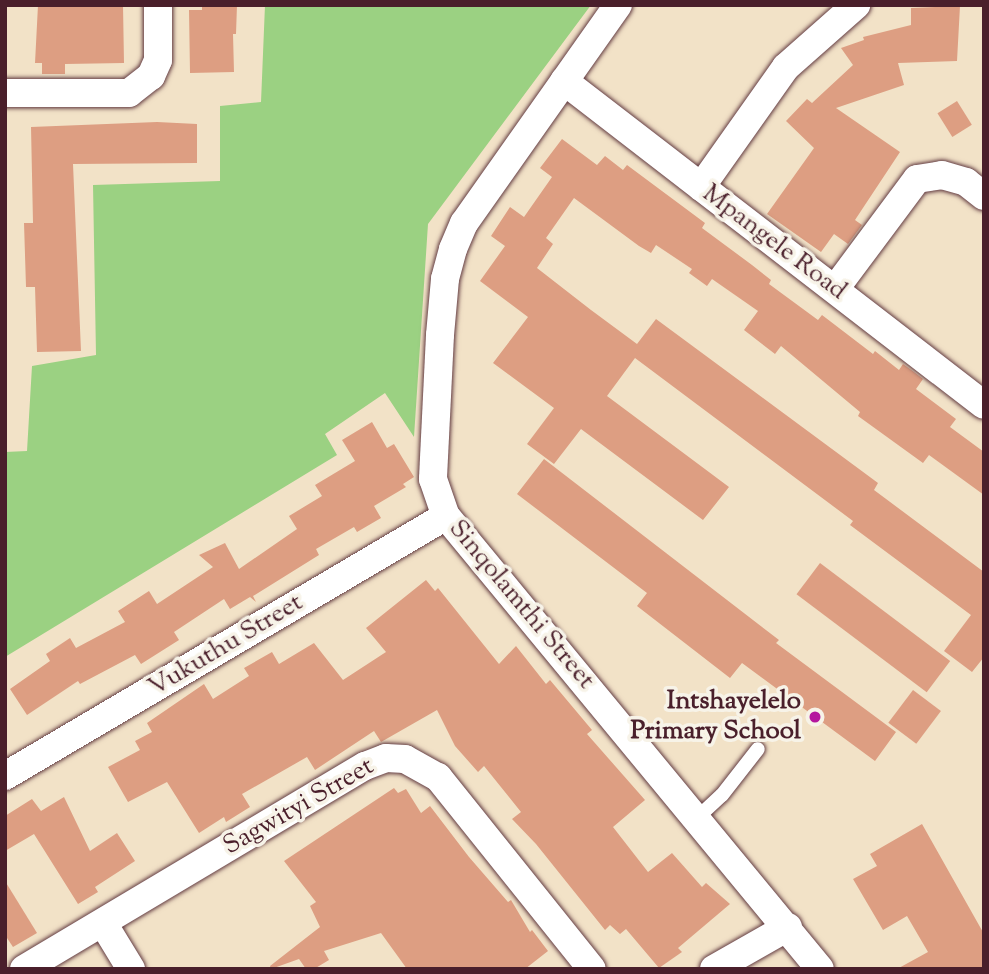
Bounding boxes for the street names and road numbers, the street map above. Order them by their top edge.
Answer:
street label: Mpangele Road [696,179,852,307]
street label: Sinqolamthi Street [441,514,601,696]
street label: Vukuthu Street [143,588,309,704]
street label: Sagwityi Street [218,751,380,863]

